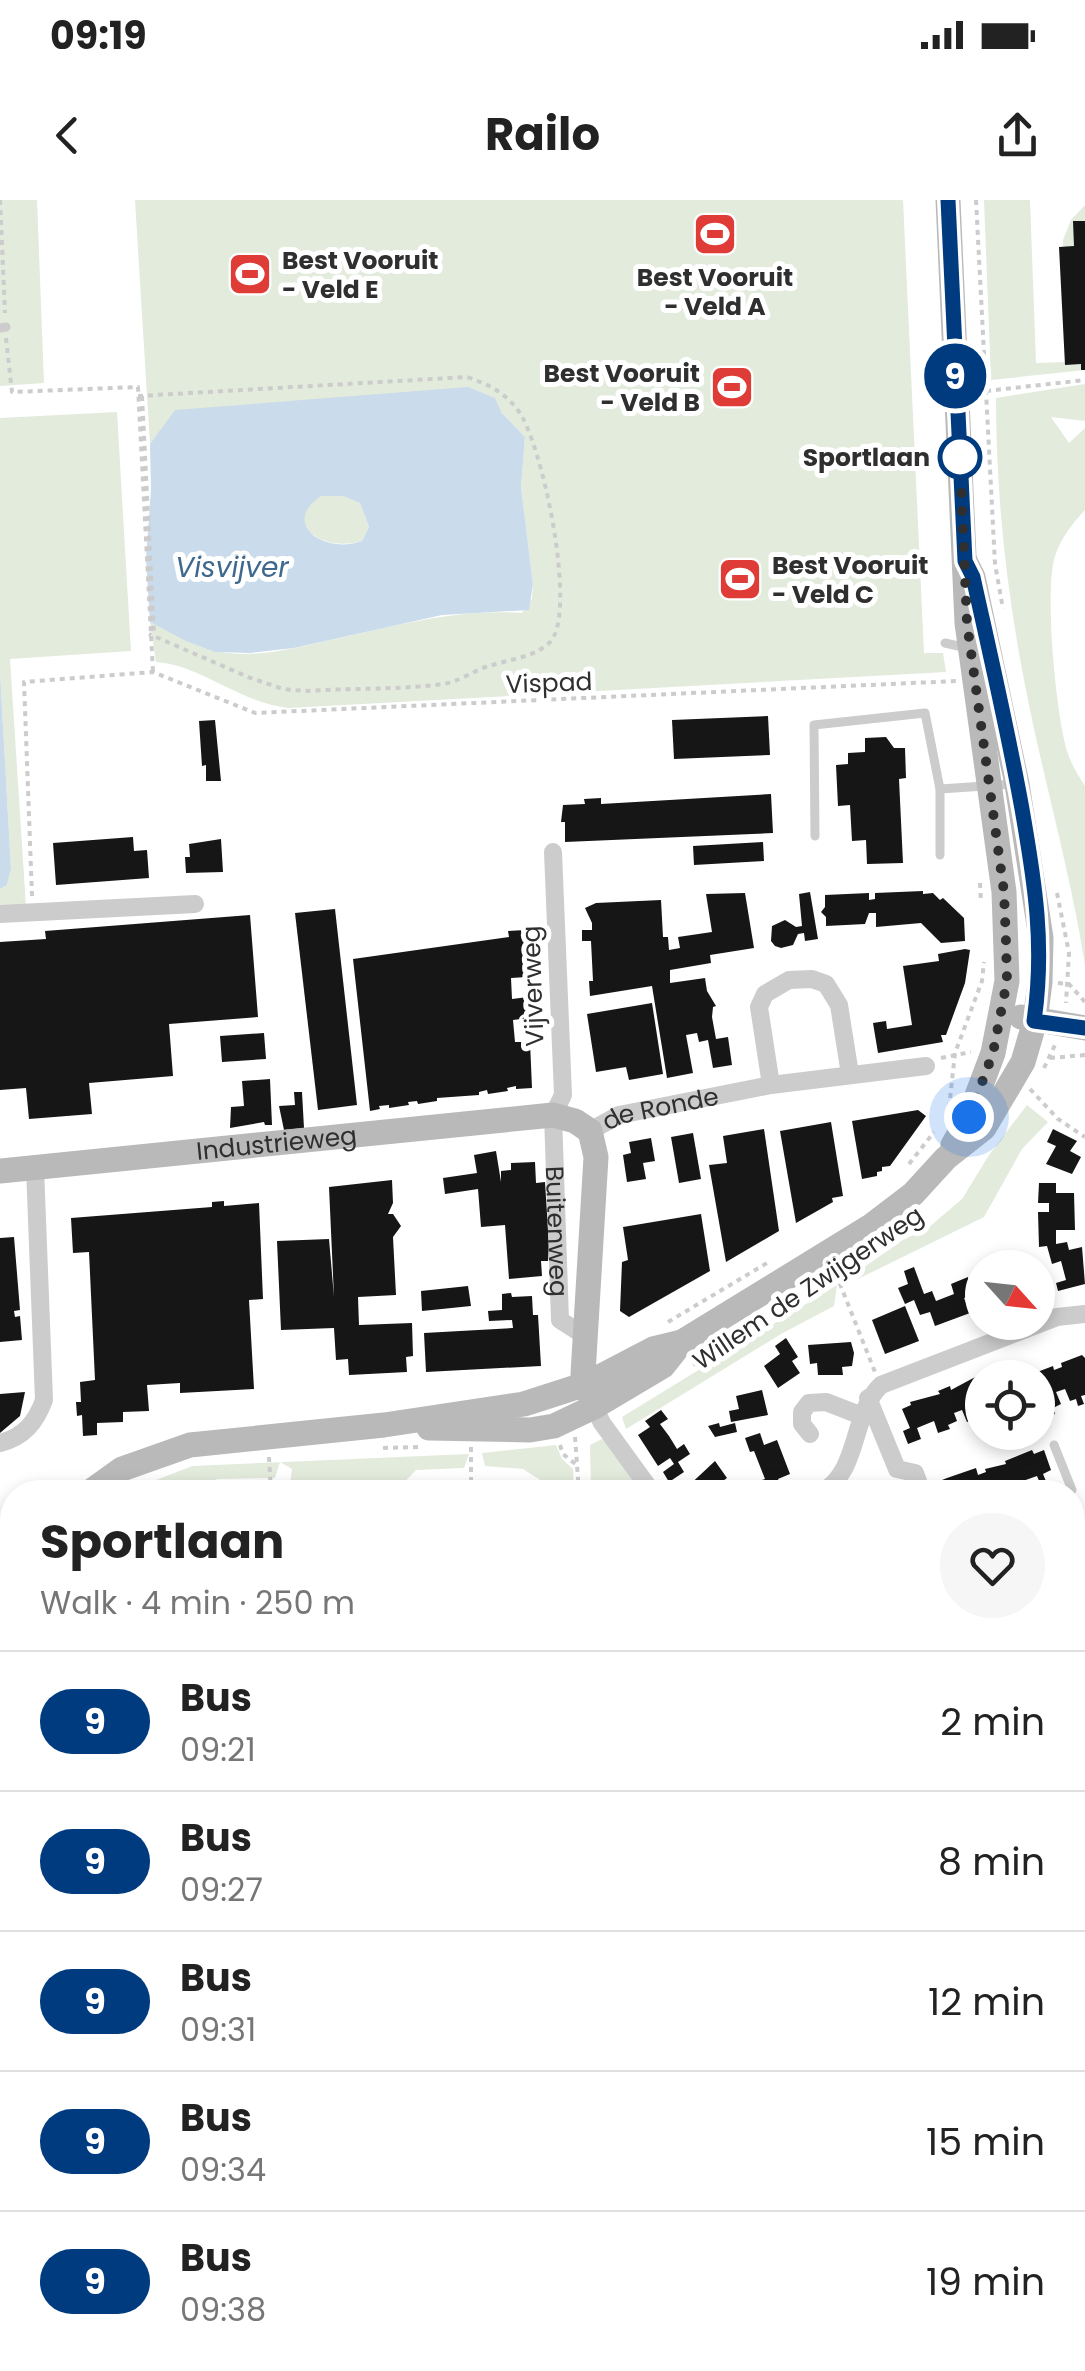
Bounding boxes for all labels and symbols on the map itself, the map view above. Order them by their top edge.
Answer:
sports icon: Best Vooruit - Veld A [692,211,738,257]
place label: Best Vooruit - Veld E [282,243,438,307]
sports icon: Best Vooruit - Veld E [227,251,273,297]
place label: Best Vooruit - Veld A [637,260,793,324]
line badge: 9 [922,344,988,408]
place label: Best Vooruit - Veld B [544,356,700,420]
sports icon: Best Vooruit - Veld B [709,364,755,410]
marker: Sportlaan [939,436,981,478]
place label: Sportlaan [803,440,930,475]
water label: Visvijver [175,548,289,587]
place label: Best Vooruit - Veld C [772,548,928,612]
sports icon: Best Vooruit - Veld C [717,556,763,602]
street label: Vispad [505,664,593,702]
street label: Vijverweg [513,925,553,1047]
street label: de Ronde [595,1078,722,1139]
your location [944,1092,994,1142]
street label: Industrieweg [195,1117,359,1169]
street label: Buitenweg [537,1165,577,1297]
street label: Willem de Zwijgerweg [686,1198,930,1378]
north arrow [965,1250,1055,1340]

